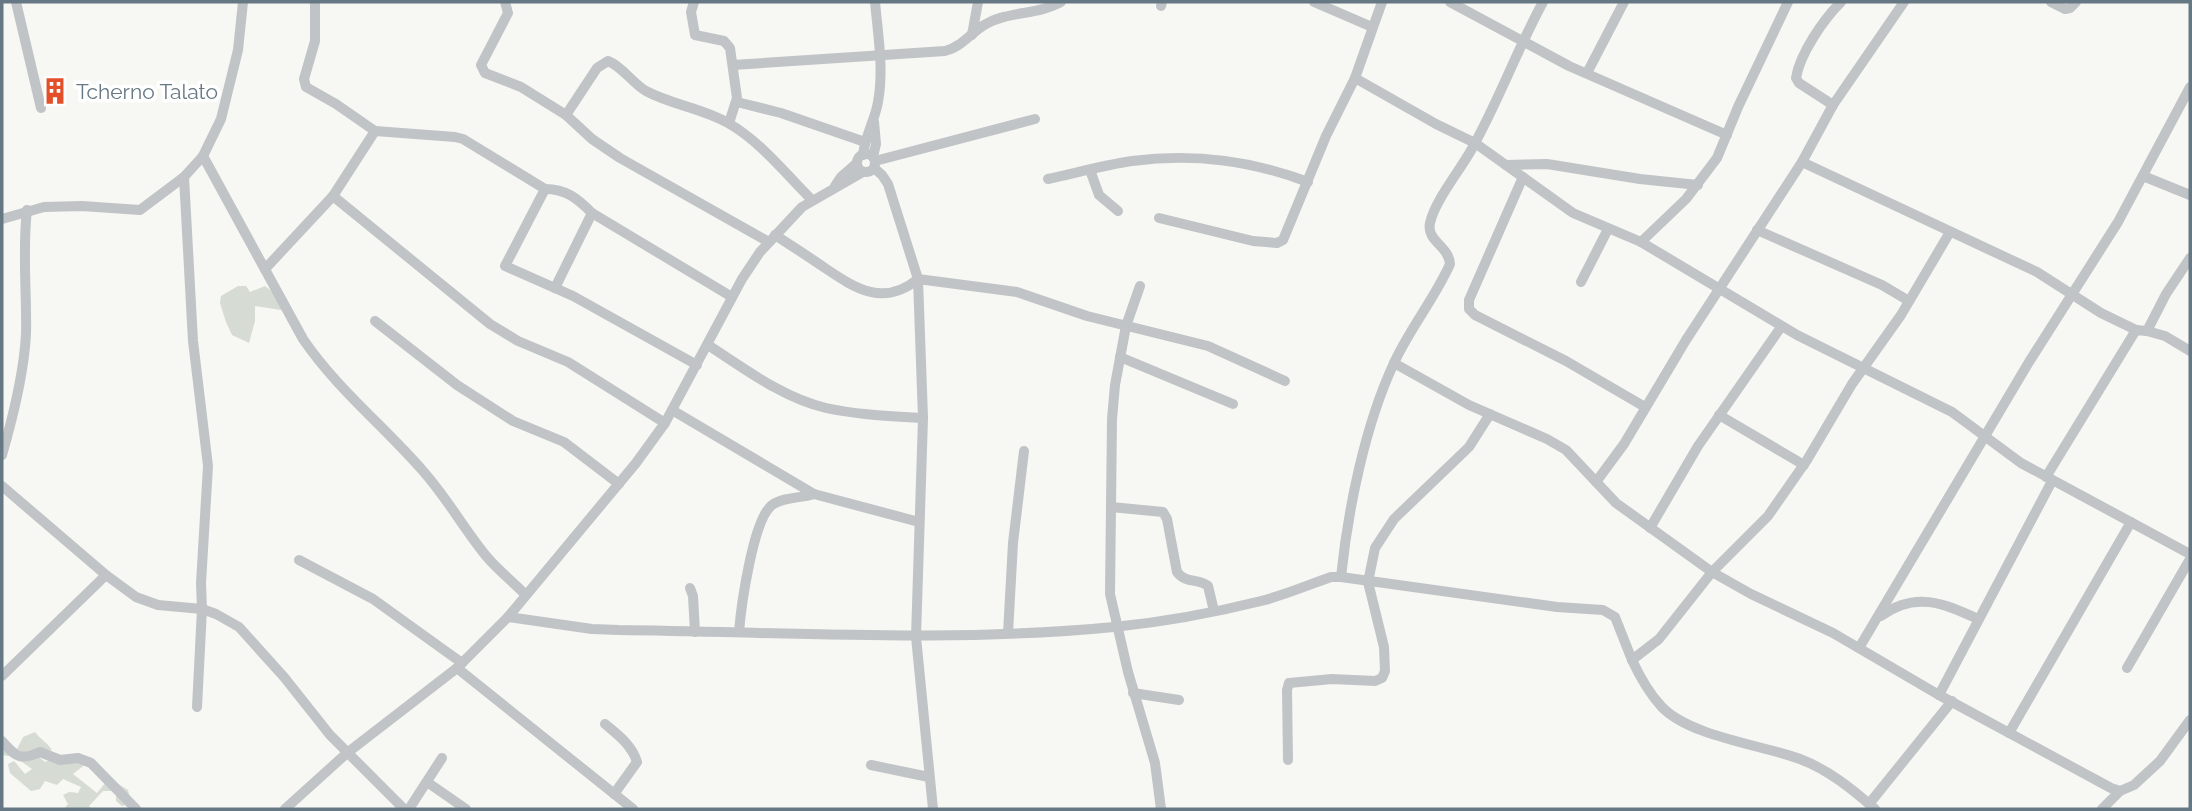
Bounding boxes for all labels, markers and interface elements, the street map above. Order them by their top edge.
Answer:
building icon: Tcherno Talato [40,76,70,106]
place label: Tcherno Talato [76,79,218,104]

